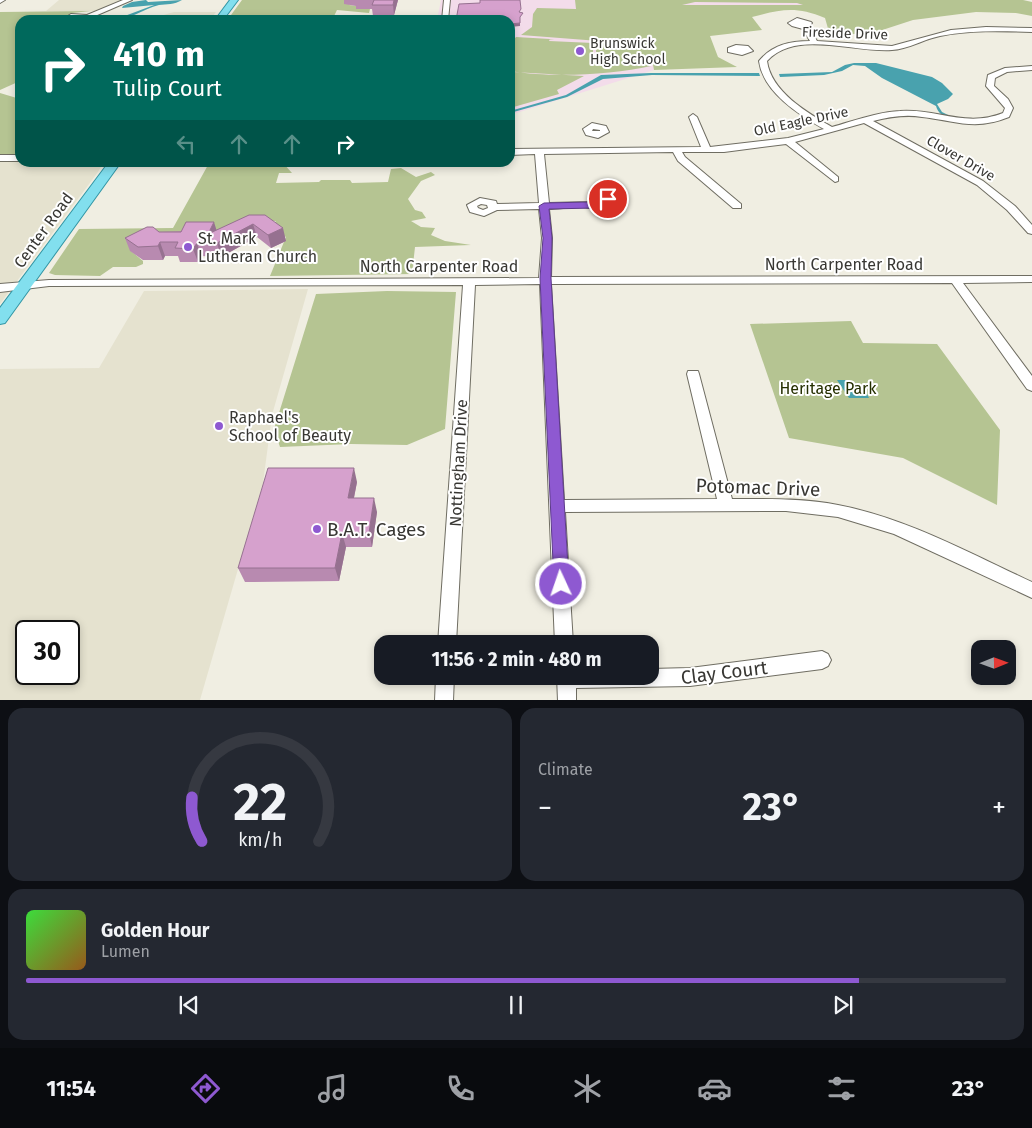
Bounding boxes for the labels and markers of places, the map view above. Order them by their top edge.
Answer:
place label: Brunswick High School [590,35,666,68]
marker: Brunswick High School [574,45,586,57]
pin [587,178,629,220]
place label: St. Mark Lutheran Church [198,229,317,266]
marker: St. Mark Lutheran Church [182,241,194,253]
place label: Raphael's School of Beauty [229,408,351,445]
marker: Raphael's School of Beauty [213,420,225,432]
place label: B.A.T. Cages [327,518,425,541]
marker: B.A.T. Cages [311,523,323,535]

